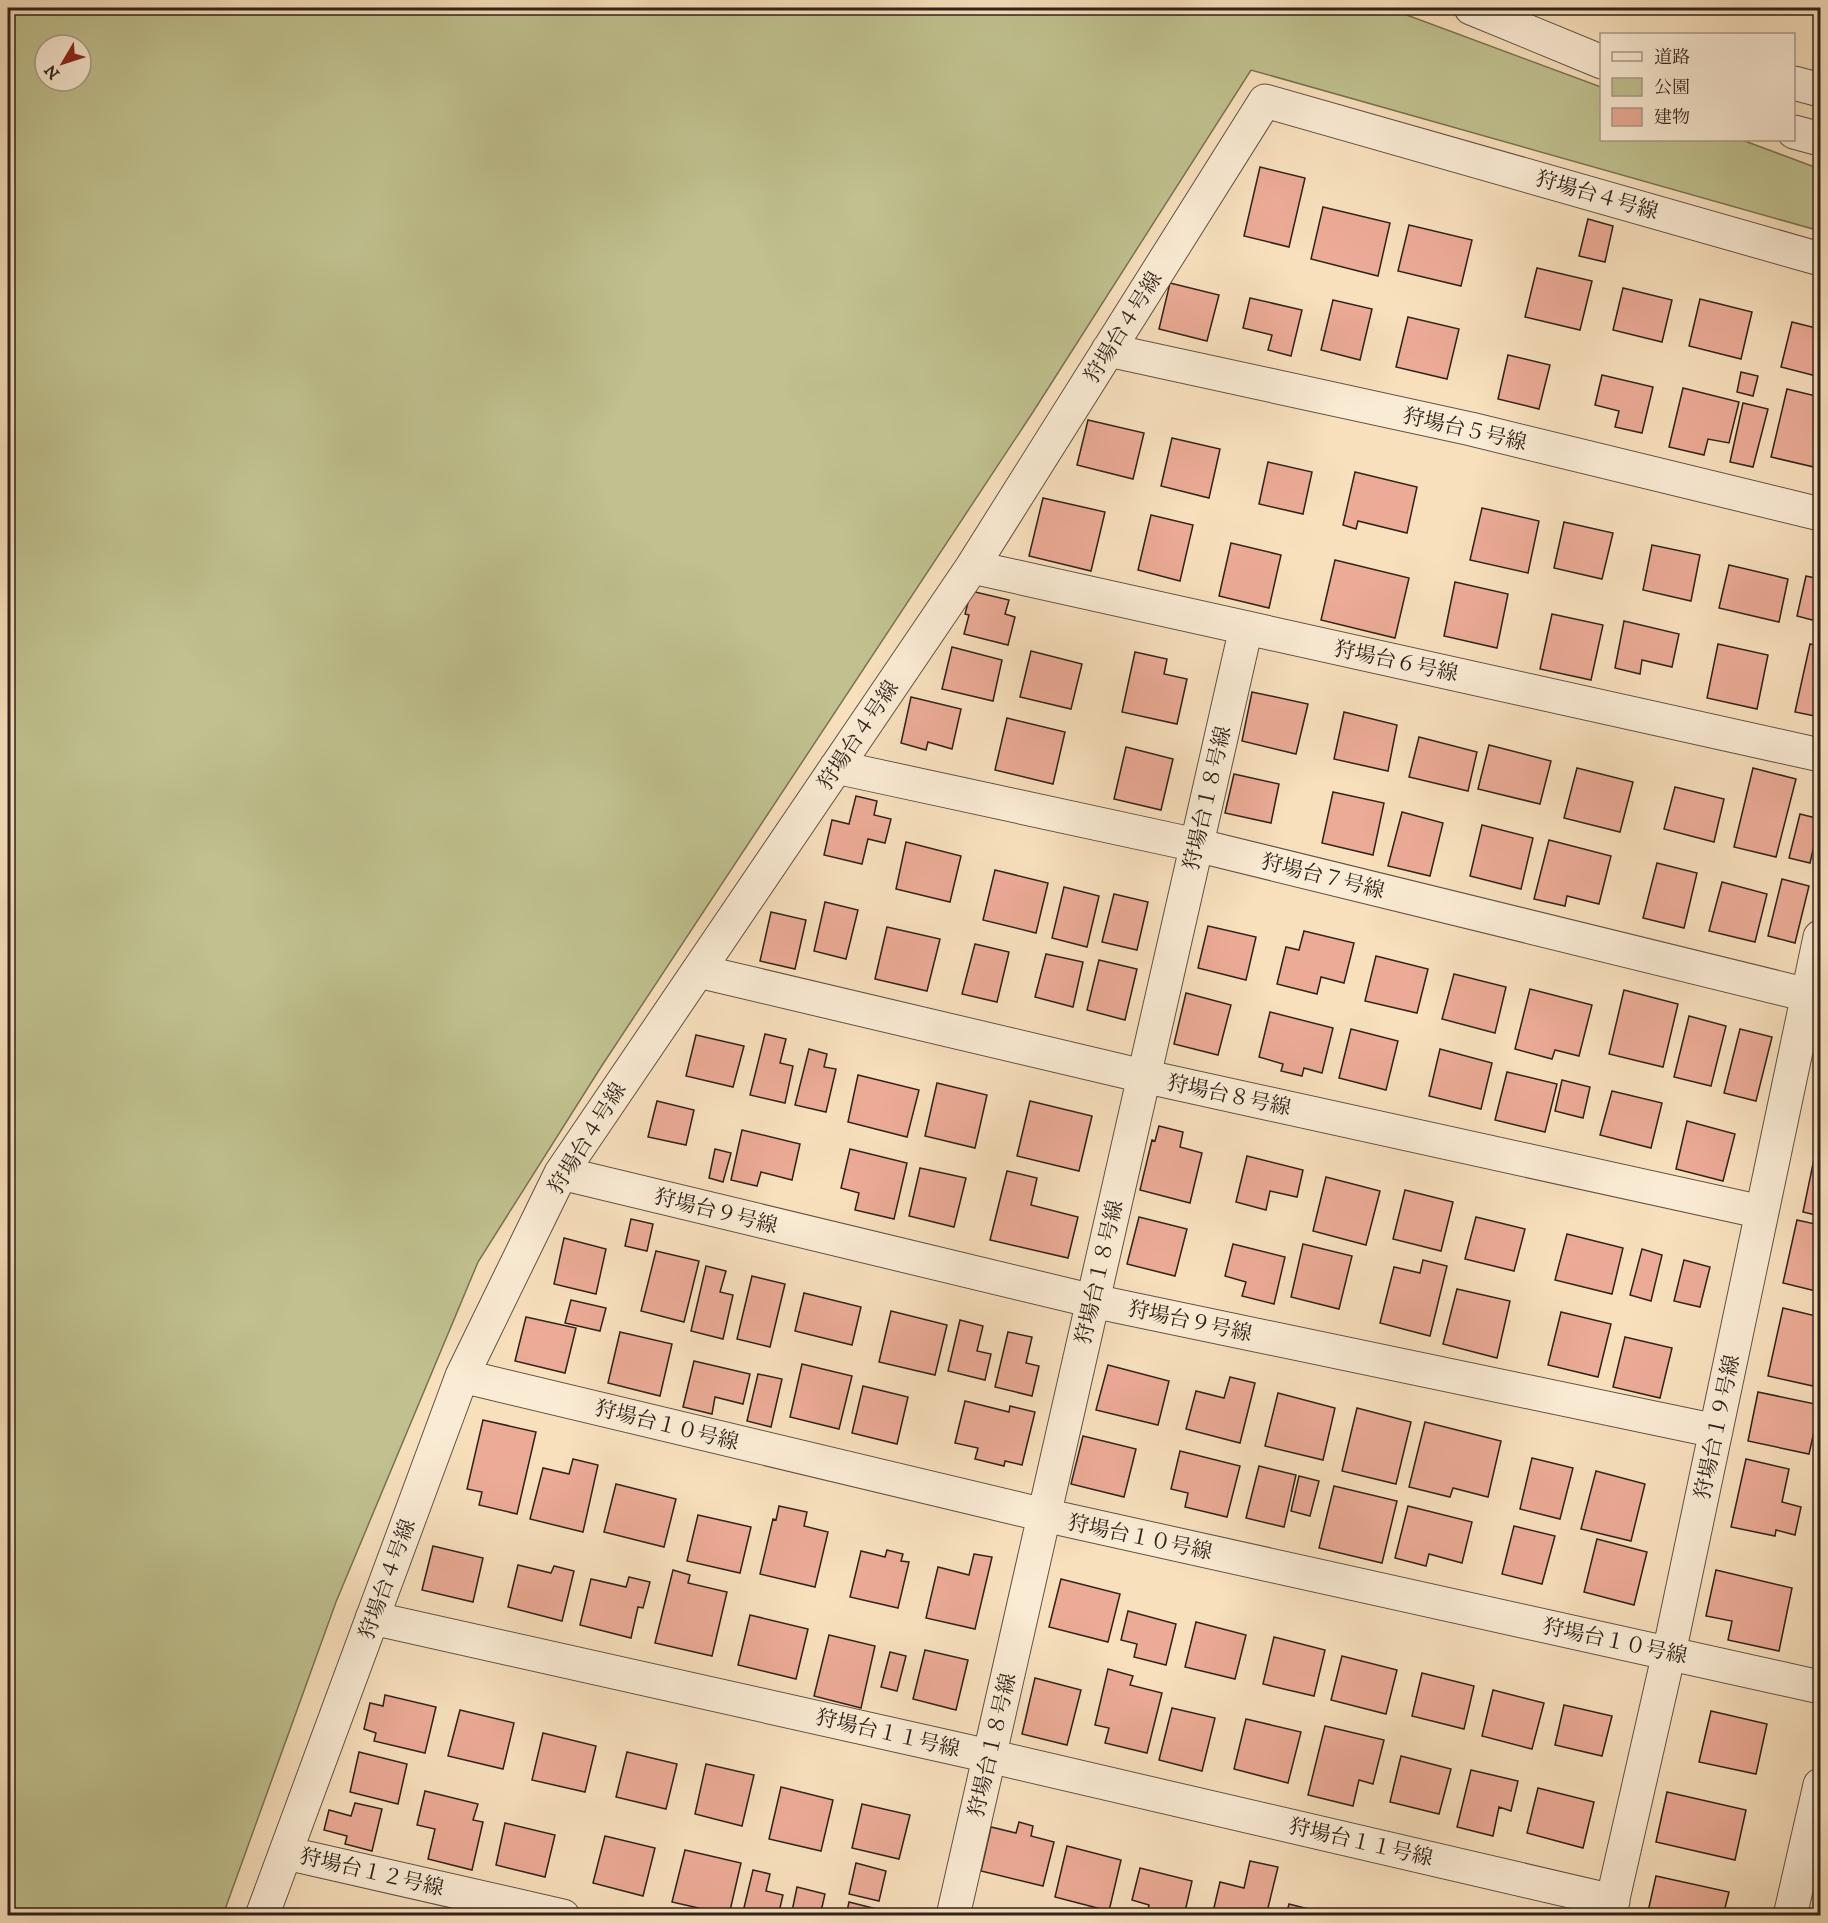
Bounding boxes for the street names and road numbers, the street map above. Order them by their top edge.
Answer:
street label: 狩場台４号線 [1533,166,1661,226]
street label: 狩場台４号線 [1079,267,1168,388]
street label: 狩場台５号線 [1400,403,1529,457]
street label: 狩場台６号線 [1331,636,1460,688]
street label: 狩場台４号線 [813,676,905,795]
street label: 狩場台１８号線 [1179,724,1237,873]
street label: 狩場台７号線 [1258,849,1387,905]
street label: 狩場台８号線 [1164,1070,1293,1122]
street label: 狩場台４号線 [543,1078,632,1199]
street label: 狩場台９号線 [651,1184,780,1240]
street label: 狩場台１８号線 [1071,1198,1129,1347]
street label: 狩場台９号線 [1125,1296,1254,1348]
street label: 狩場台１９号線 [1690,1353,1746,1502]
street label: 狩場台１０号線 [592,1396,741,1456]
street label: 狩場台１０号線 [1065,1510,1214,1566]
street label: 狩場台４号線 [354,1516,422,1643]
street label: 狩場台１０号線 [1540,1614,1689,1670]
street label: 狩場台１８号線 [964,1671,1022,1820]
street label: 狩場台１１号線 [813,1705,962,1763]
street label: 狩場台１１号線 [1286,1814,1435,1872]
street label: 狩場台１２号線 [297,1844,446,1902]

